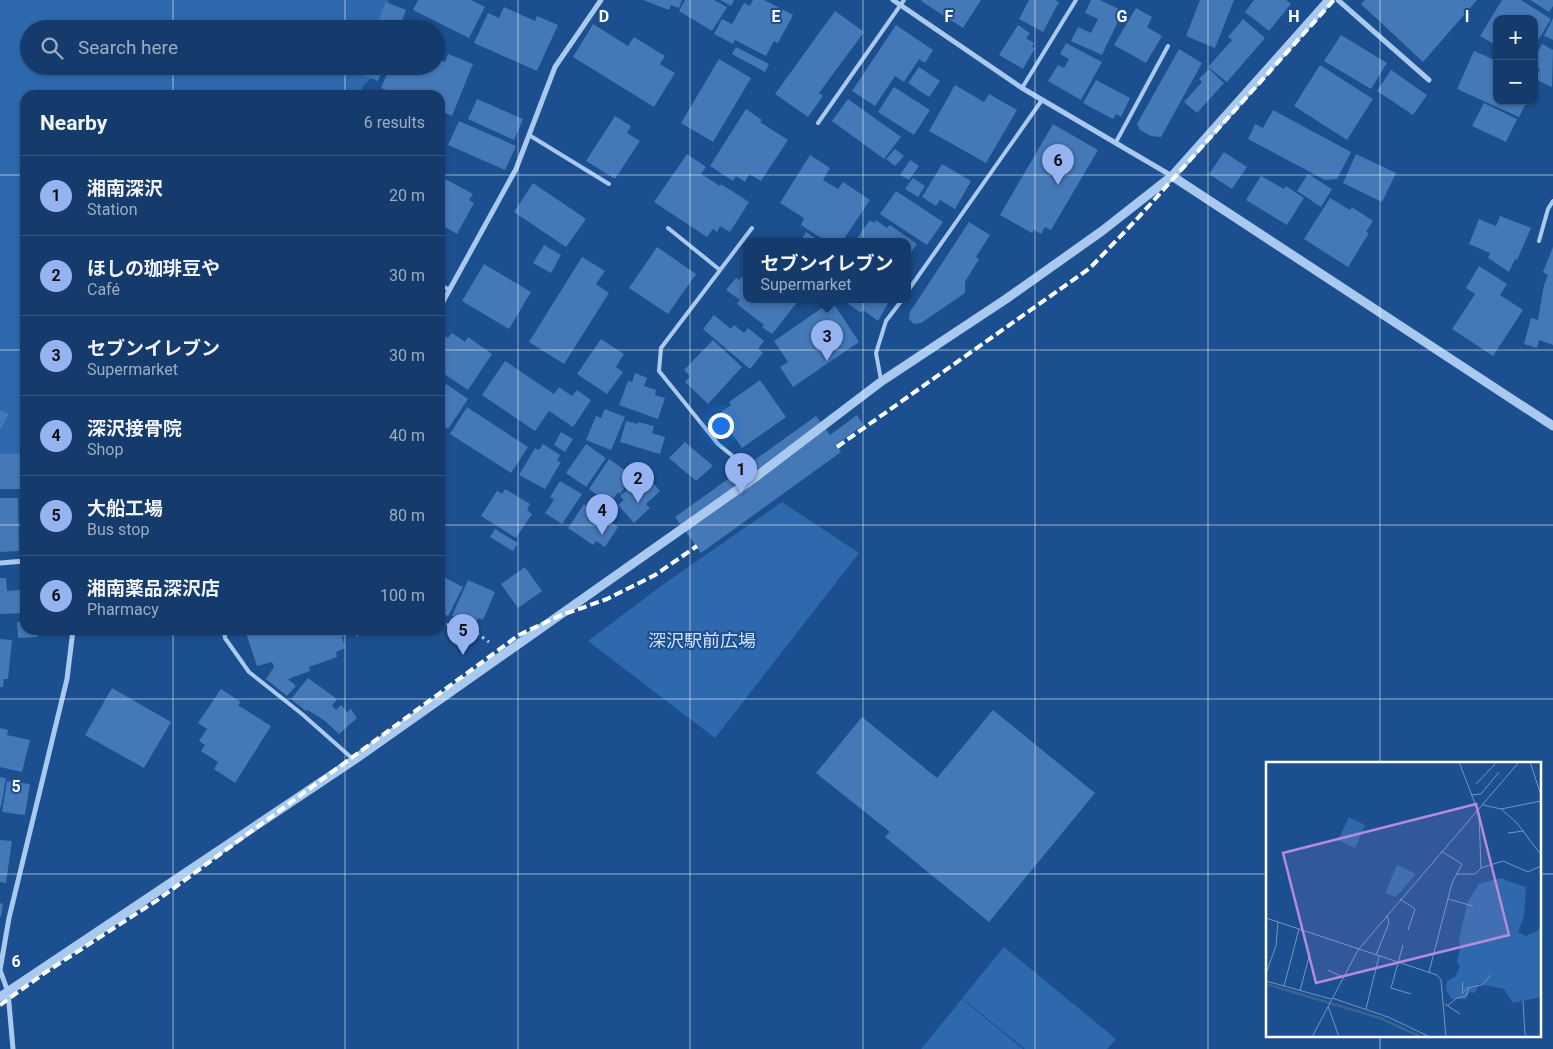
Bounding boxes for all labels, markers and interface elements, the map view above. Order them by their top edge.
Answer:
text: D [599,7,609,26]
text: E [772,7,781,26]
text: F [945,7,954,26]
text: G [1117,7,1128,26]
text: H [1288,7,1300,26]
text: I [1465,7,1469,26]
map controls [1493,15,1538,105]
button: + [1493,15,1538,60]
search box [20,20,445,75]
icon: search [38,34,66,62]
text: Search here [78,36,178,59]
button: − [1493,60,1538,105]
text: Nearby [40,111,107,135]
text: 6 results [364,113,425,132]
pin: 6 [1042,144,1074,185]
text: 湘南深沢 [87,177,163,200]
text: 1 [51,186,61,205]
text: 20 m [389,186,425,205]
text: Station [87,200,138,219]
popup [743,238,911,303]
text: セブンイレブン [760,252,894,275]
text: ほしの珈琲豆や [87,257,220,280]
text: 2 [51,266,61,285]
text: 30 m [389,266,425,285]
text: Supermarket [760,275,852,294]
text: Café [87,280,120,299]
pin: 3 [811,320,843,361]
text: セブンイレブン [87,337,220,360]
text: 3 [51,346,61,365]
text: 30 m [389,346,425,365]
text: Supermarket [87,360,178,379]
your location [708,413,734,439]
text: 深沢接骨院 [87,417,182,440]
text: 4 [51,426,61,445]
text: 40 m [389,426,425,445]
text: Shop [87,440,123,459]
pin: 1 [725,453,757,494]
pin: 2 [622,462,654,503]
pin: 4 [586,494,618,535]
text: 大船工場 [87,497,163,520]
text: 5 [51,506,61,525]
text: 80 m [389,506,425,525]
text: Bus stop [87,520,149,539]
text: 湘南薬品深沢店 [87,577,220,600]
text: 6 [51,586,61,605]
text: 100 m [380,586,425,605]
text: Pharmacy [87,600,159,619]
pin: 5 [447,614,479,655]
park label: 深沢駅前広場 [648,630,756,651]
inset map [1266,762,1540,1036]
text: 5 [11,777,21,796]
text: 6 [11,952,21,971]

